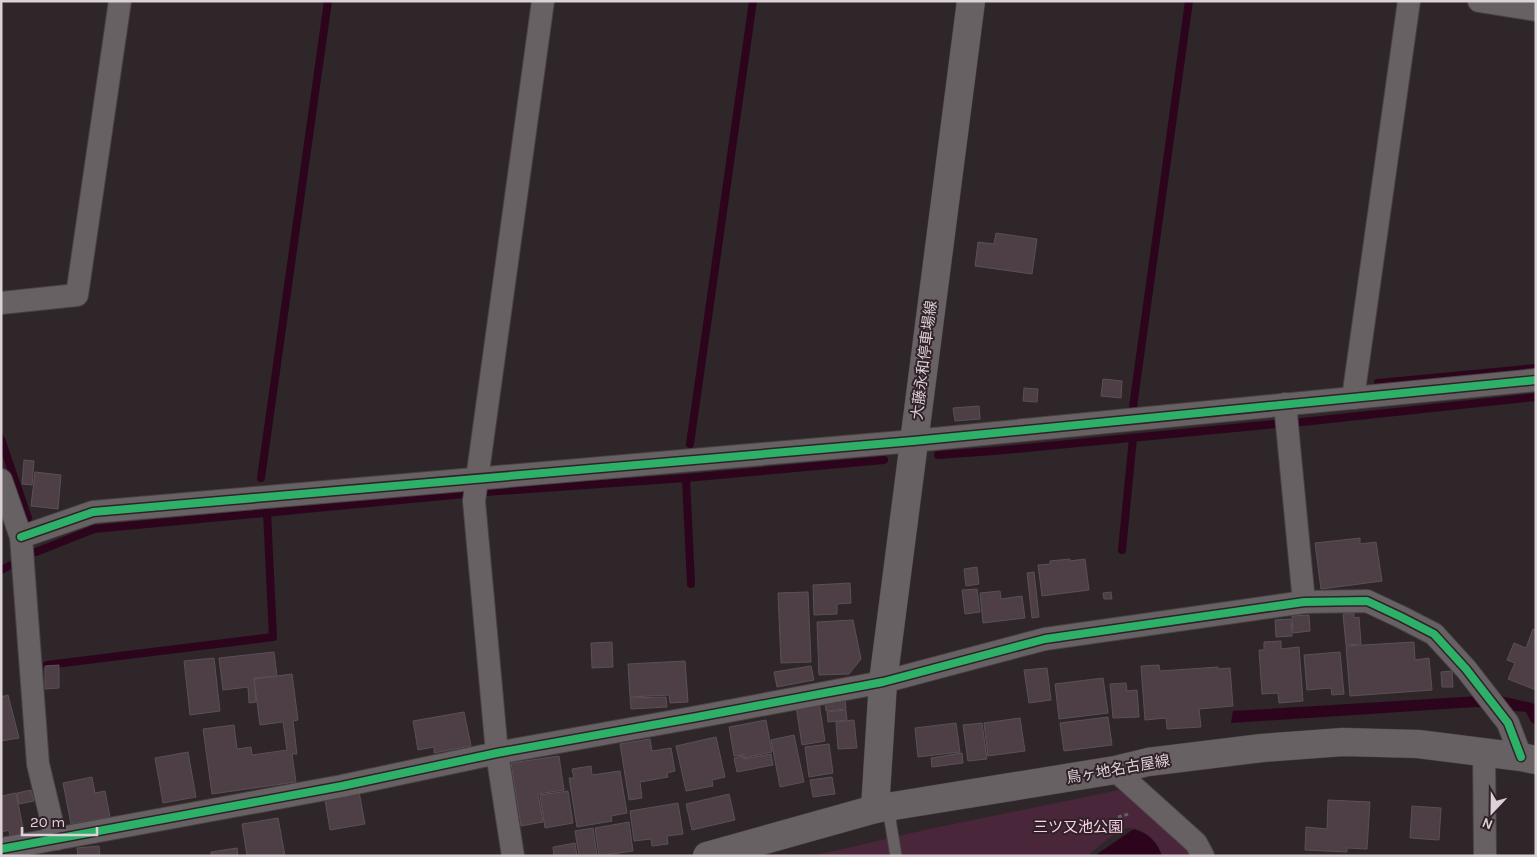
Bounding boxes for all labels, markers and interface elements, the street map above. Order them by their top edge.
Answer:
street label: 大藤永和停車場線 [908,299,940,421]
street label: 鳥ヶ地名古屋線 [1065,751,1171,787]
north arrow [1467,787,1517,837]
scale bar [22,804,98,836]
text: 20 m [30,813,65,831]
text: N [1479,814,1495,833]
park label: 三ツ又池公園 [1033,818,1123,836]

